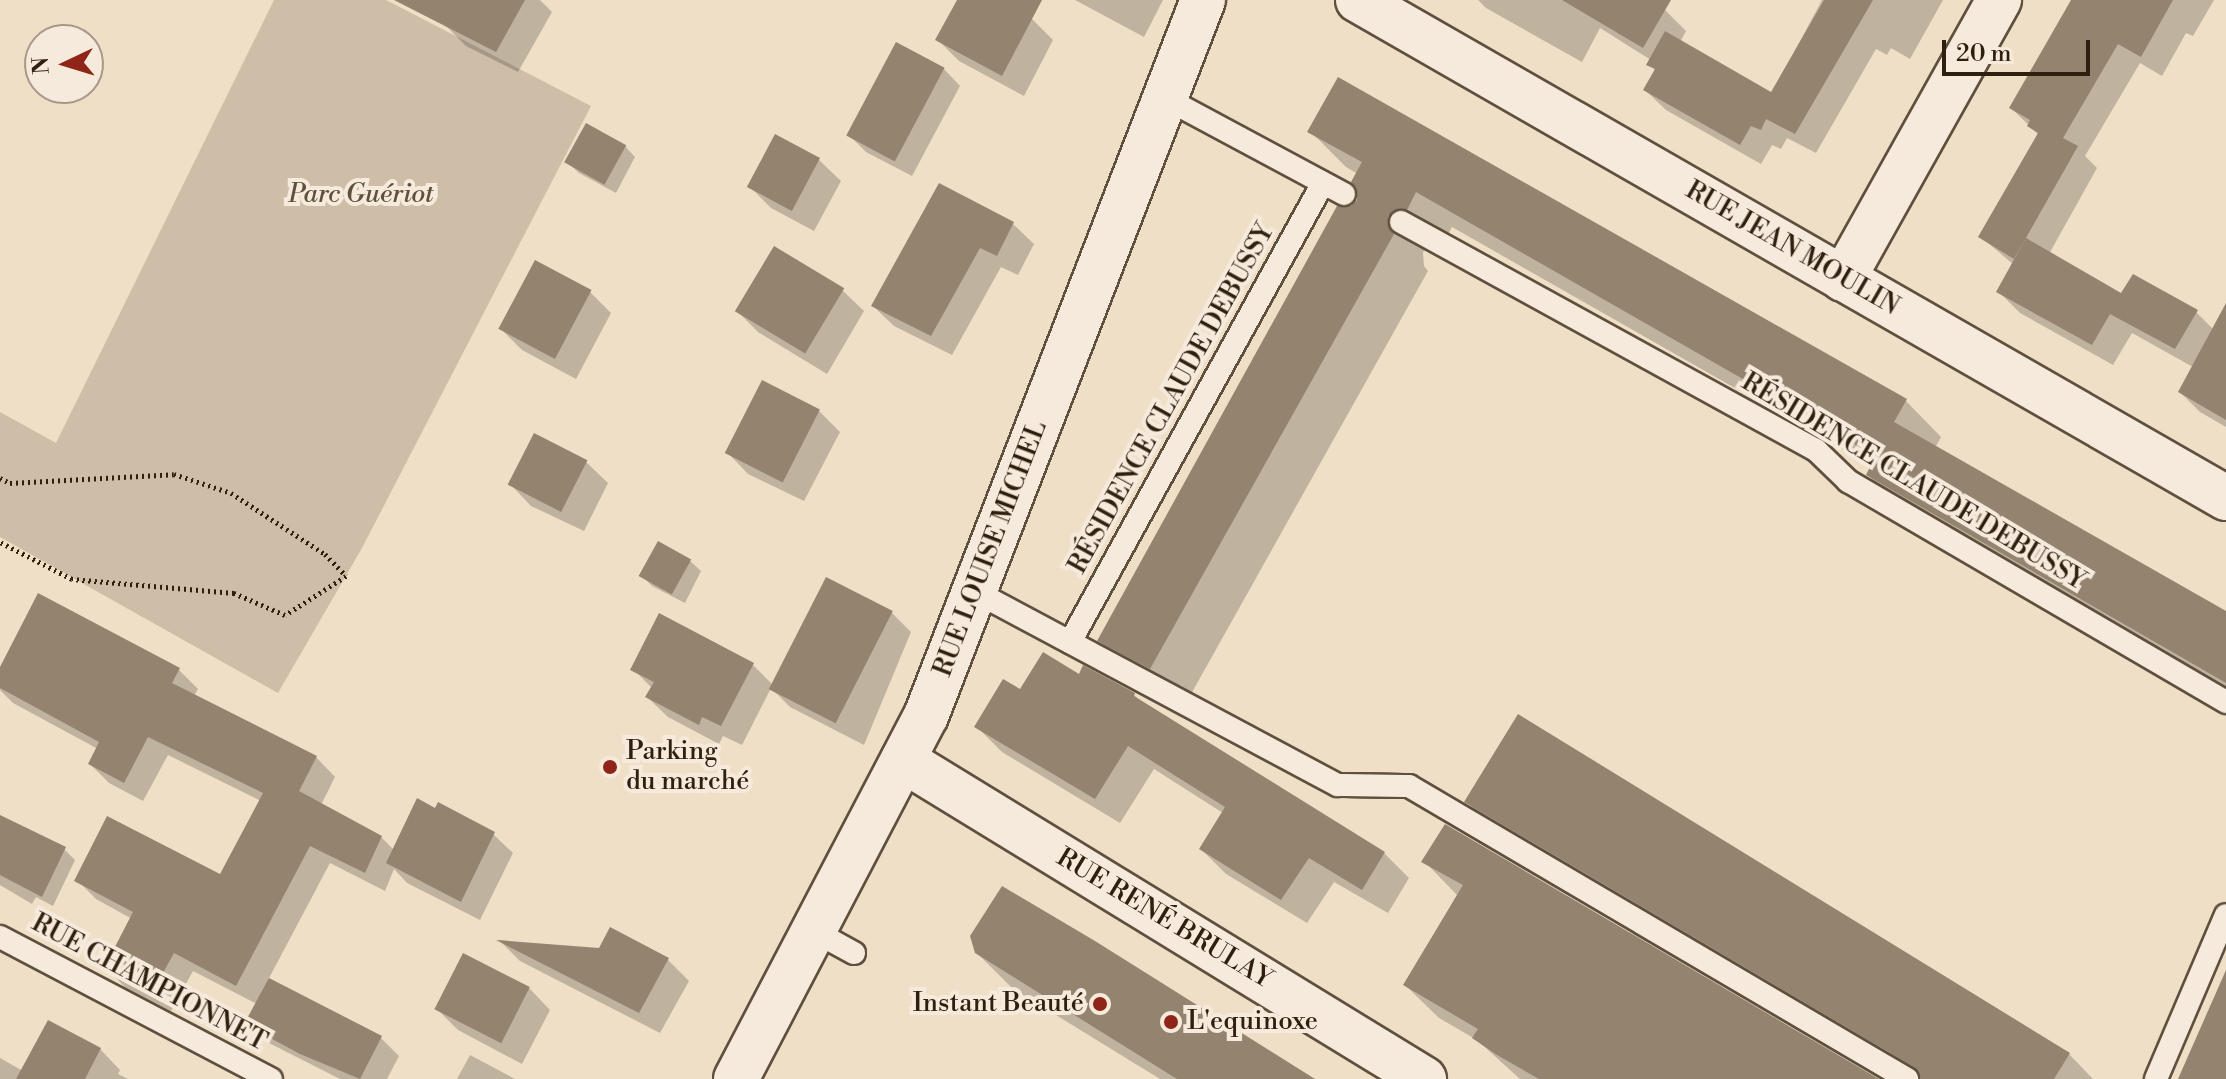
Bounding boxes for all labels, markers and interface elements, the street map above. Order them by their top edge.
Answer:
north arrow [24,24,104,104]
scale bar [1946,24,2094,74]
text: 20 m [1956,39,2012,69]
text: N [27,56,56,75]
street label: RUE JEAN MOULIN [1680,175,1904,323]
park label: Parc Guériot [289,179,433,211]
street label: RÉSIDENCE CLAUDE DEBUSSY [1063,219,1281,579]
street label: RÉSIDENCE CLAUDE DEBUSSY [1736,367,2090,597]
street label: RUE LOUISE MICHEL [928,417,1054,681]
place label: Parking du marché [626,736,749,798]
marker: Parking du marché [601,758,619,776]
street label: RUE RENÉ BRULAY [1051,842,1277,996]
street label: RUE CHAMPIONNET [26,908,272,1058]
place label: Instant Beauté [913,988,1084,1020]
marker: Instant Beauté [1091,995,1109,1013]
place label: L'equinoxe [1187,1006,1318,1038]
marker: L'equinoxe [1162,1013,1180,1031]

